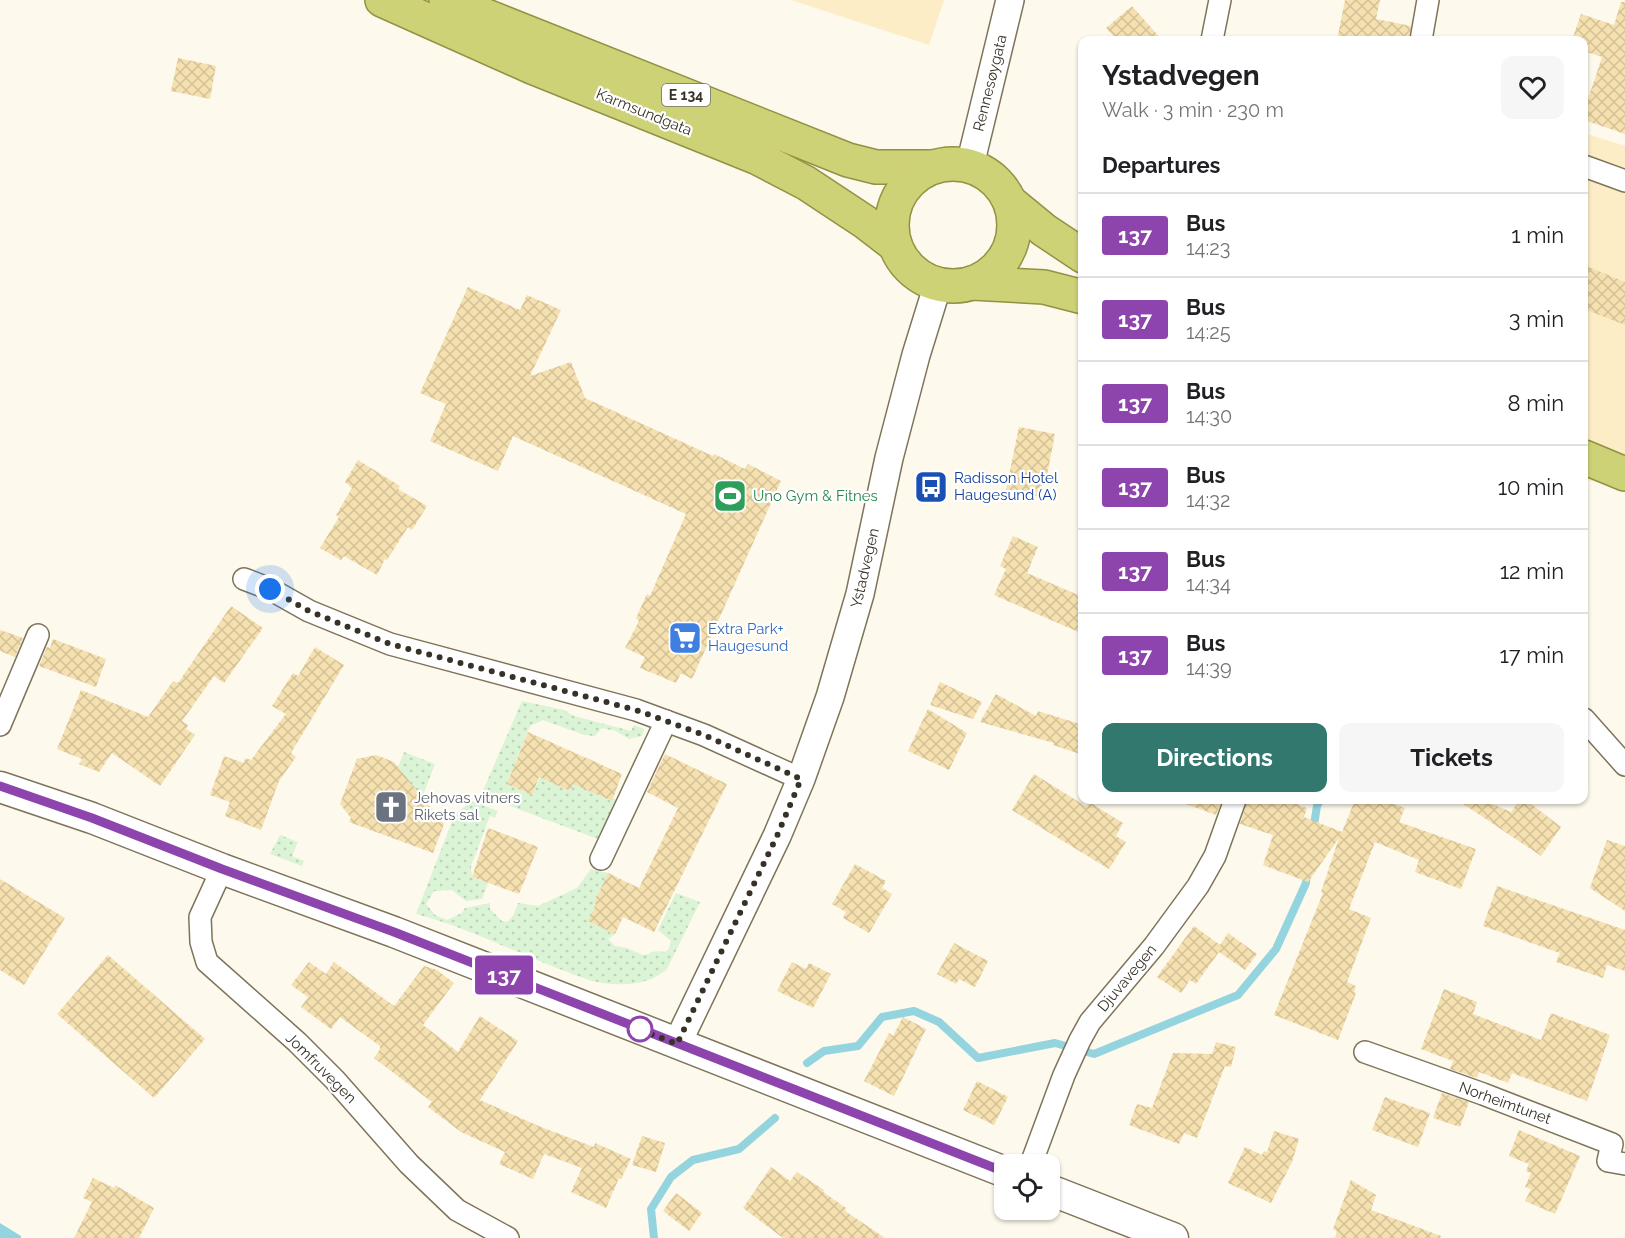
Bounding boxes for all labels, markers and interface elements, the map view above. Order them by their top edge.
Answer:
street label: Rennesøygata [969,33,1011,133]
button: heart [1501,56,1564,119]
text: Ystadvegen [1102,59,1260,92]
road number: E 134 [662,84,710,106]
street label: Karmsundgata [593,85,695,139]
text: Walk · 3 min · 230 m [1102,98,1284,122]
text: Departures [1102,152,1220,178]
text: Bus [1186,210,1225,236]
text: 1 min [1511,222,1564,248]
text: 137 [1118,223,1152,248]
text: 14:23 [1186,236,1230,260]
text: Bus [1186,294,1225,320]
text: 3 min [1509,306,1564,332]
text: 137 [1118,307,1152,332]
text: 14:25 [1186,320,1231,344]
text: Bus [1186,378,1225,404]
text: 8 min [1508,390,1564,416]
text: 137 [1118,391,1152,416]
text: 14:30 [1186,404,1232,428]
text: Bus [1186,462,1225,488]
bus stop icon: Radisson Hotel Haugesund (A) [913,469,949,505]
place label: Radisson Hotel Haugesund (A) [954,469,1059,504]
text: 10 min [1498,474,1564,500]
text: 137 [1118,475,1152,500]
sports icon: Uno Gym & Fitnes [712,478,748,514]
place label: Uno Gym & Fitnes [753,487,878,505]
text: 14:32 [1186,488,1230,512]
street label: Ystadvegen [847,526,883,610]
text: Bus [1186,546,1225,572]
text: 12 min [1500,558,1564,584]
text: 137 [1118,559,1152,584]
text: 14:34 [1186,572,1231,596]
your location [255,574,285,604]
supermarket icon: Extra Park+ Haugesund [667,620,703,656]
place label: Extra Park+ Haugesund [708,620,788,655]
text: Bus [1186,630,1225,656]
text: 17 min [1499,642,1564,668]
text: 137 [1118,643,1152,668]
text: 14:39 [1186,656,1232,680]
button: Directions [1102,723,1327,792]
button: Tickets [1339,723,1564,792]
church icon: Jehovas vitners Rikets sal [373,789,409,825]
place label: Jehovas vitners Rikets sal [414,789,520,824]
street label: Djuvavegen [1094,941,1160,1015]
line badge: 137 [470,956,538,994]
text: 137 [487,963,521,988]
unlabelled marker [627,1016,653,1042]
street label: Jomfruvegen [282,1029,360,1107]
street label: Norheimtunet [1457,1078,1553,1128]
map controls [994,1154,1060,1220]
button: locate [994,1154,1060,1220]

